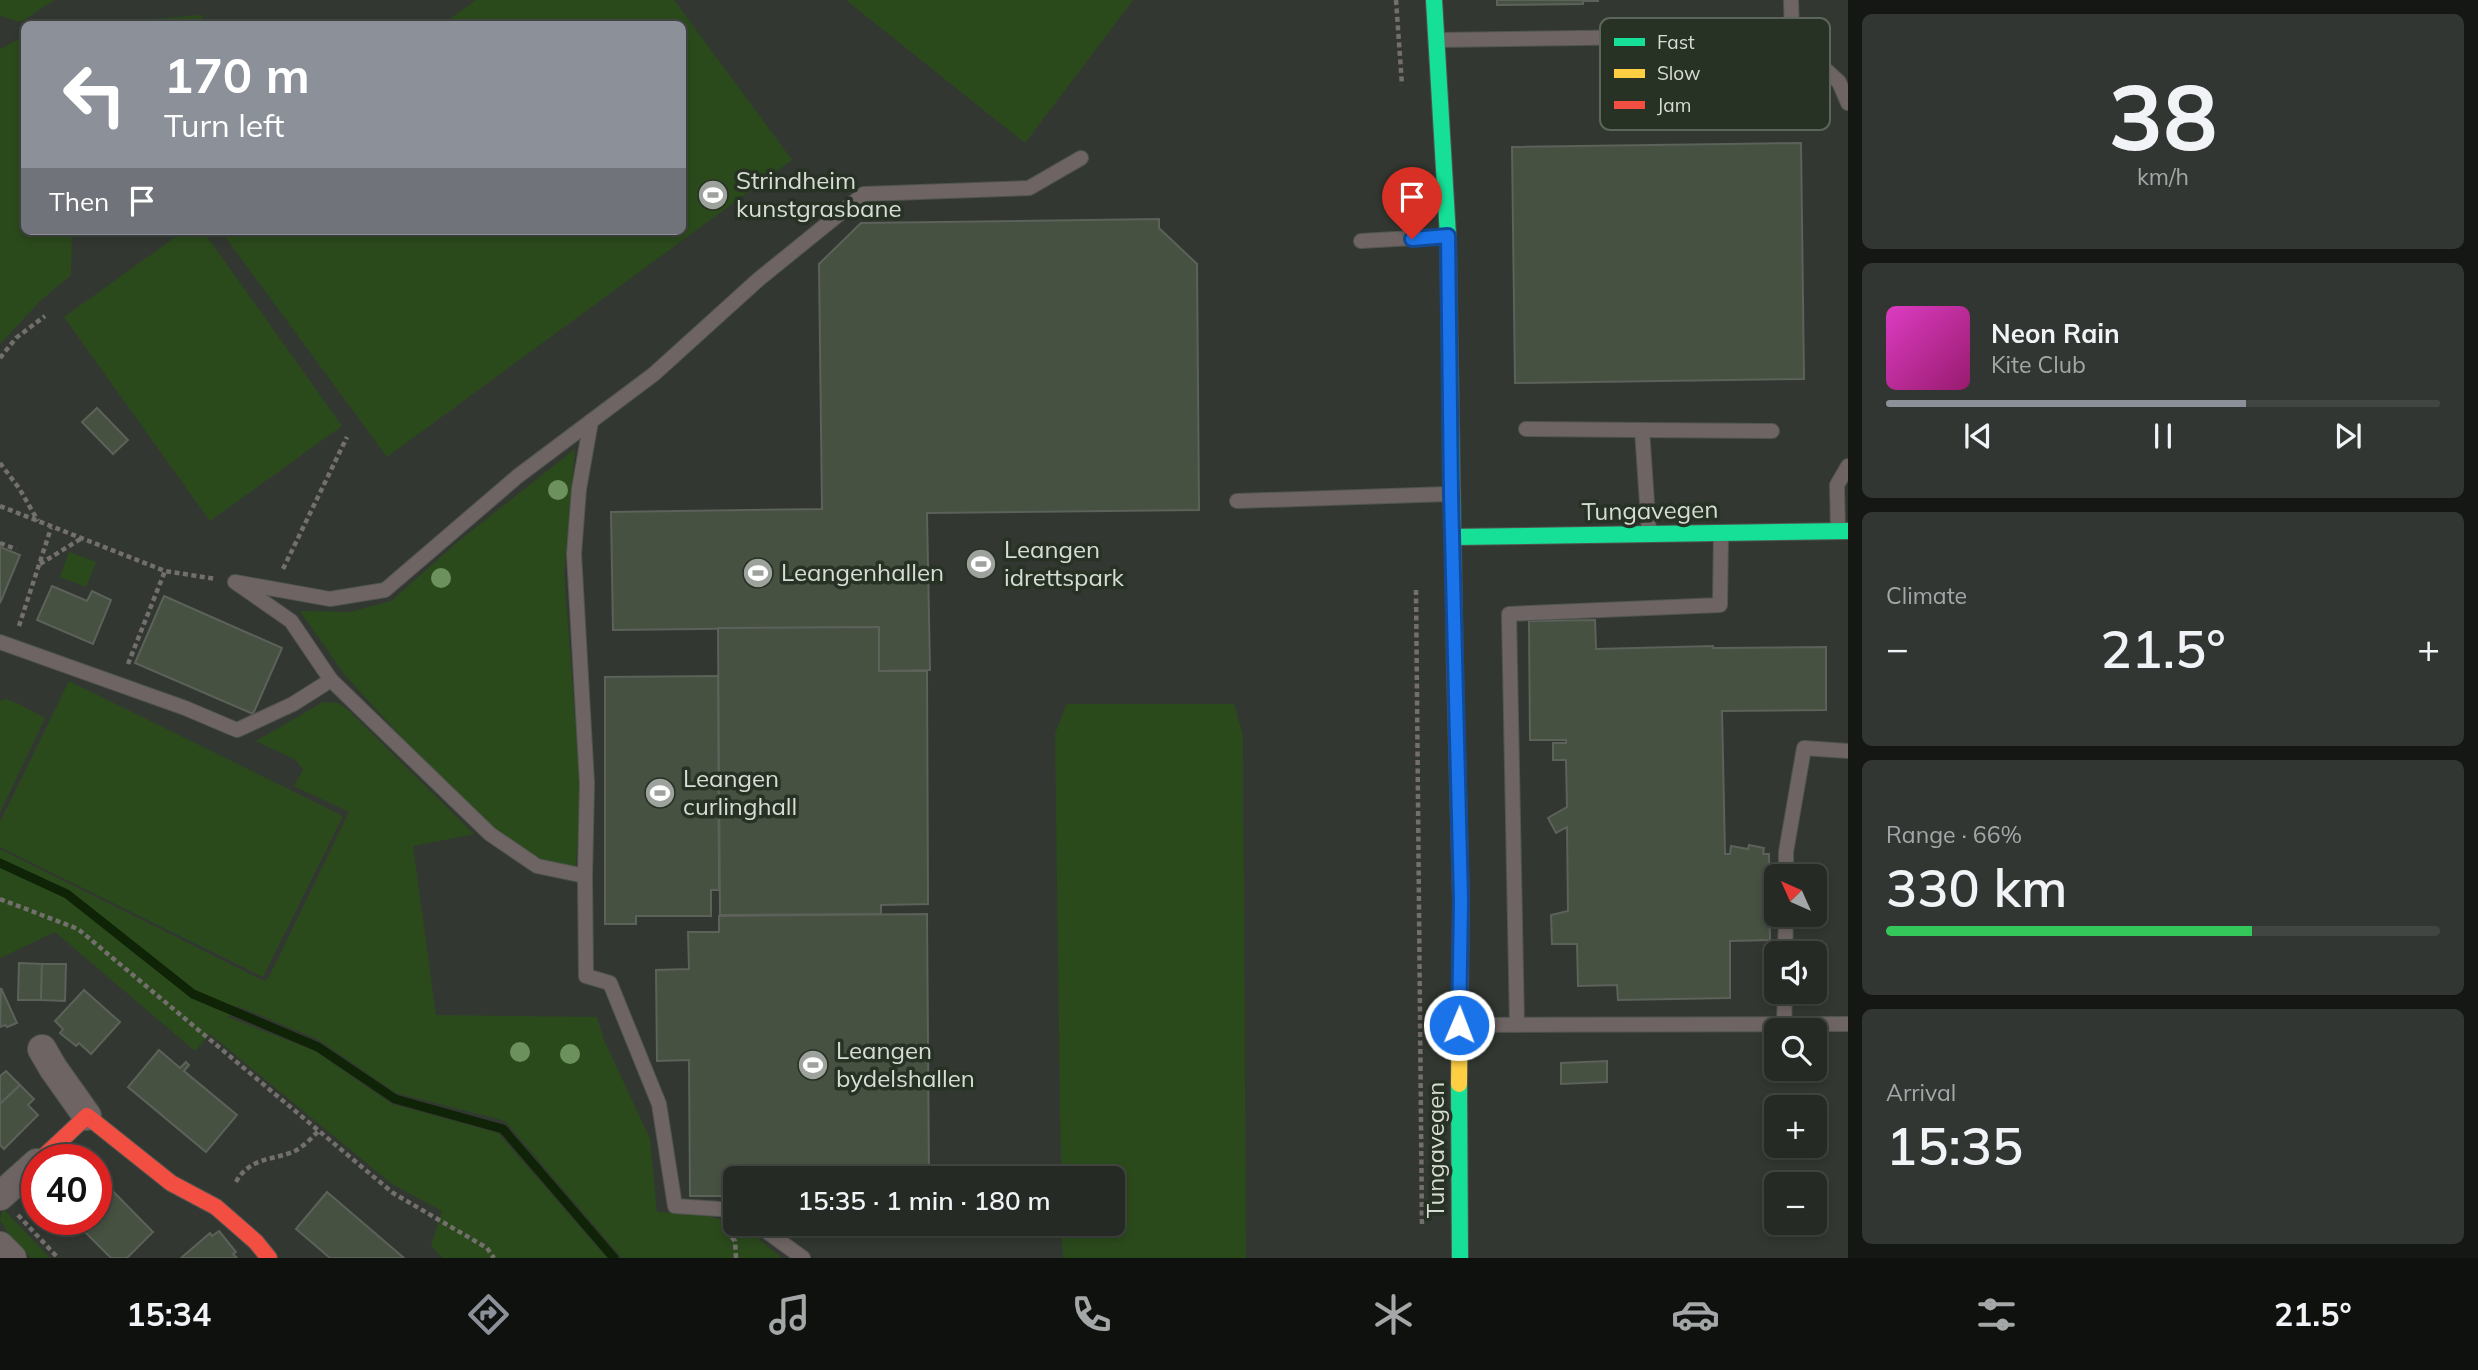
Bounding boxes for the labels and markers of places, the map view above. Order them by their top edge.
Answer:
place label: Strindheim kunstgrasbane [736,165,902,223]
pin [1382,167,1442,239]
sports icon: Strindheim kunstgrasbane [696,178,730,212]
place label: Leangen idrettspark [1004,534,1125,592]
sports icon: Leangen idrettspark [964,547,998,581]
sports icon: Leangenhallen [741,556,775,590]
place label: Leangenhallen [781,557,944,587]
place label: Leangen curlinghall [683,763,797,821]
sports icon: Leangen curlinghall [643,776,677,810]
place label: Leangen bydelshallen [836,1035,975,1093]
sports icon: Leangen bydelshallen [796,1048,830,1082]

